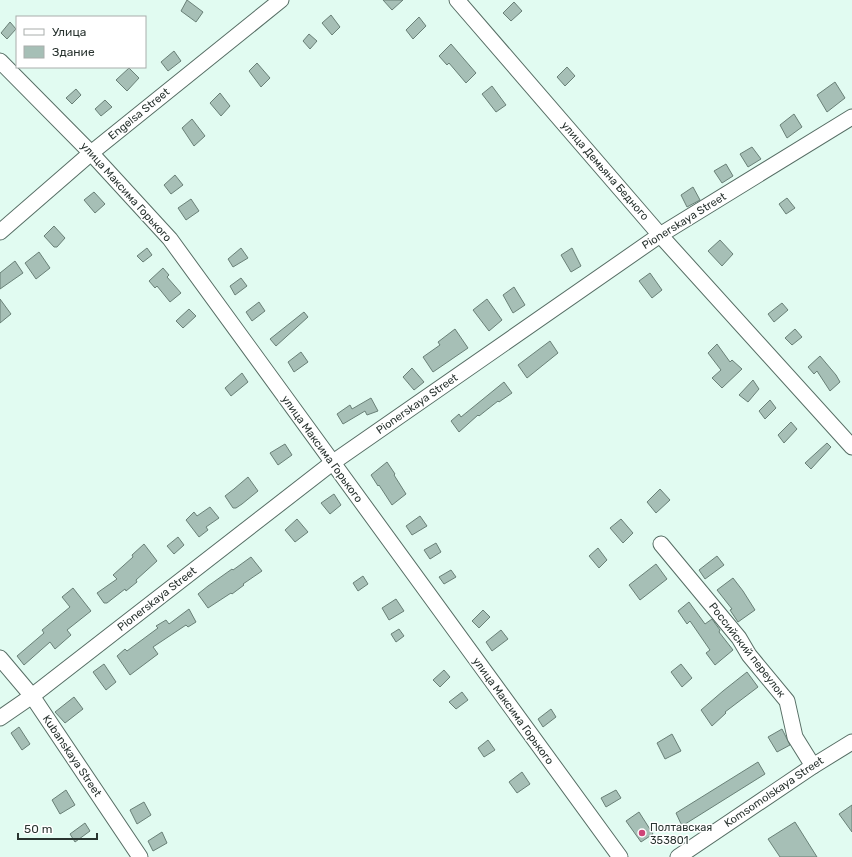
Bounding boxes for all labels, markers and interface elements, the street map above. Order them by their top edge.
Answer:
legend [16,16,146,68]
text: Улица [52,25,86,39]
text: Здание [52,45,95,59]
street label: Engelsa Street [106,85,173,143]
street label: улица Демьяна Бедного [559,119,651,223]
street label: улица Максима Горького [78,140,174,244]
street label: Pionerskaya Street [640,190,729,252]
street label: Pionerskaya Street [374,371,461,437]
street label: улица Максима Горького [279,393,365,505]
street label: Pionerskaya Street [115,564,200,634]
street label: Российский переулок [706,600,788,700]
street label: улица Максима Горького [470,655,556,767]
street label: Kubanskaya Street [40,713,105,800]
street label: Komsomolskaya Street [722,754,827,830]
scale bar [18,815,97,841]
place label: Полтавская 353801 [650,821,712,847]
text: 50 m [24,822,52,836]
marker: Полтавская 353801 [637,828,647,838]

